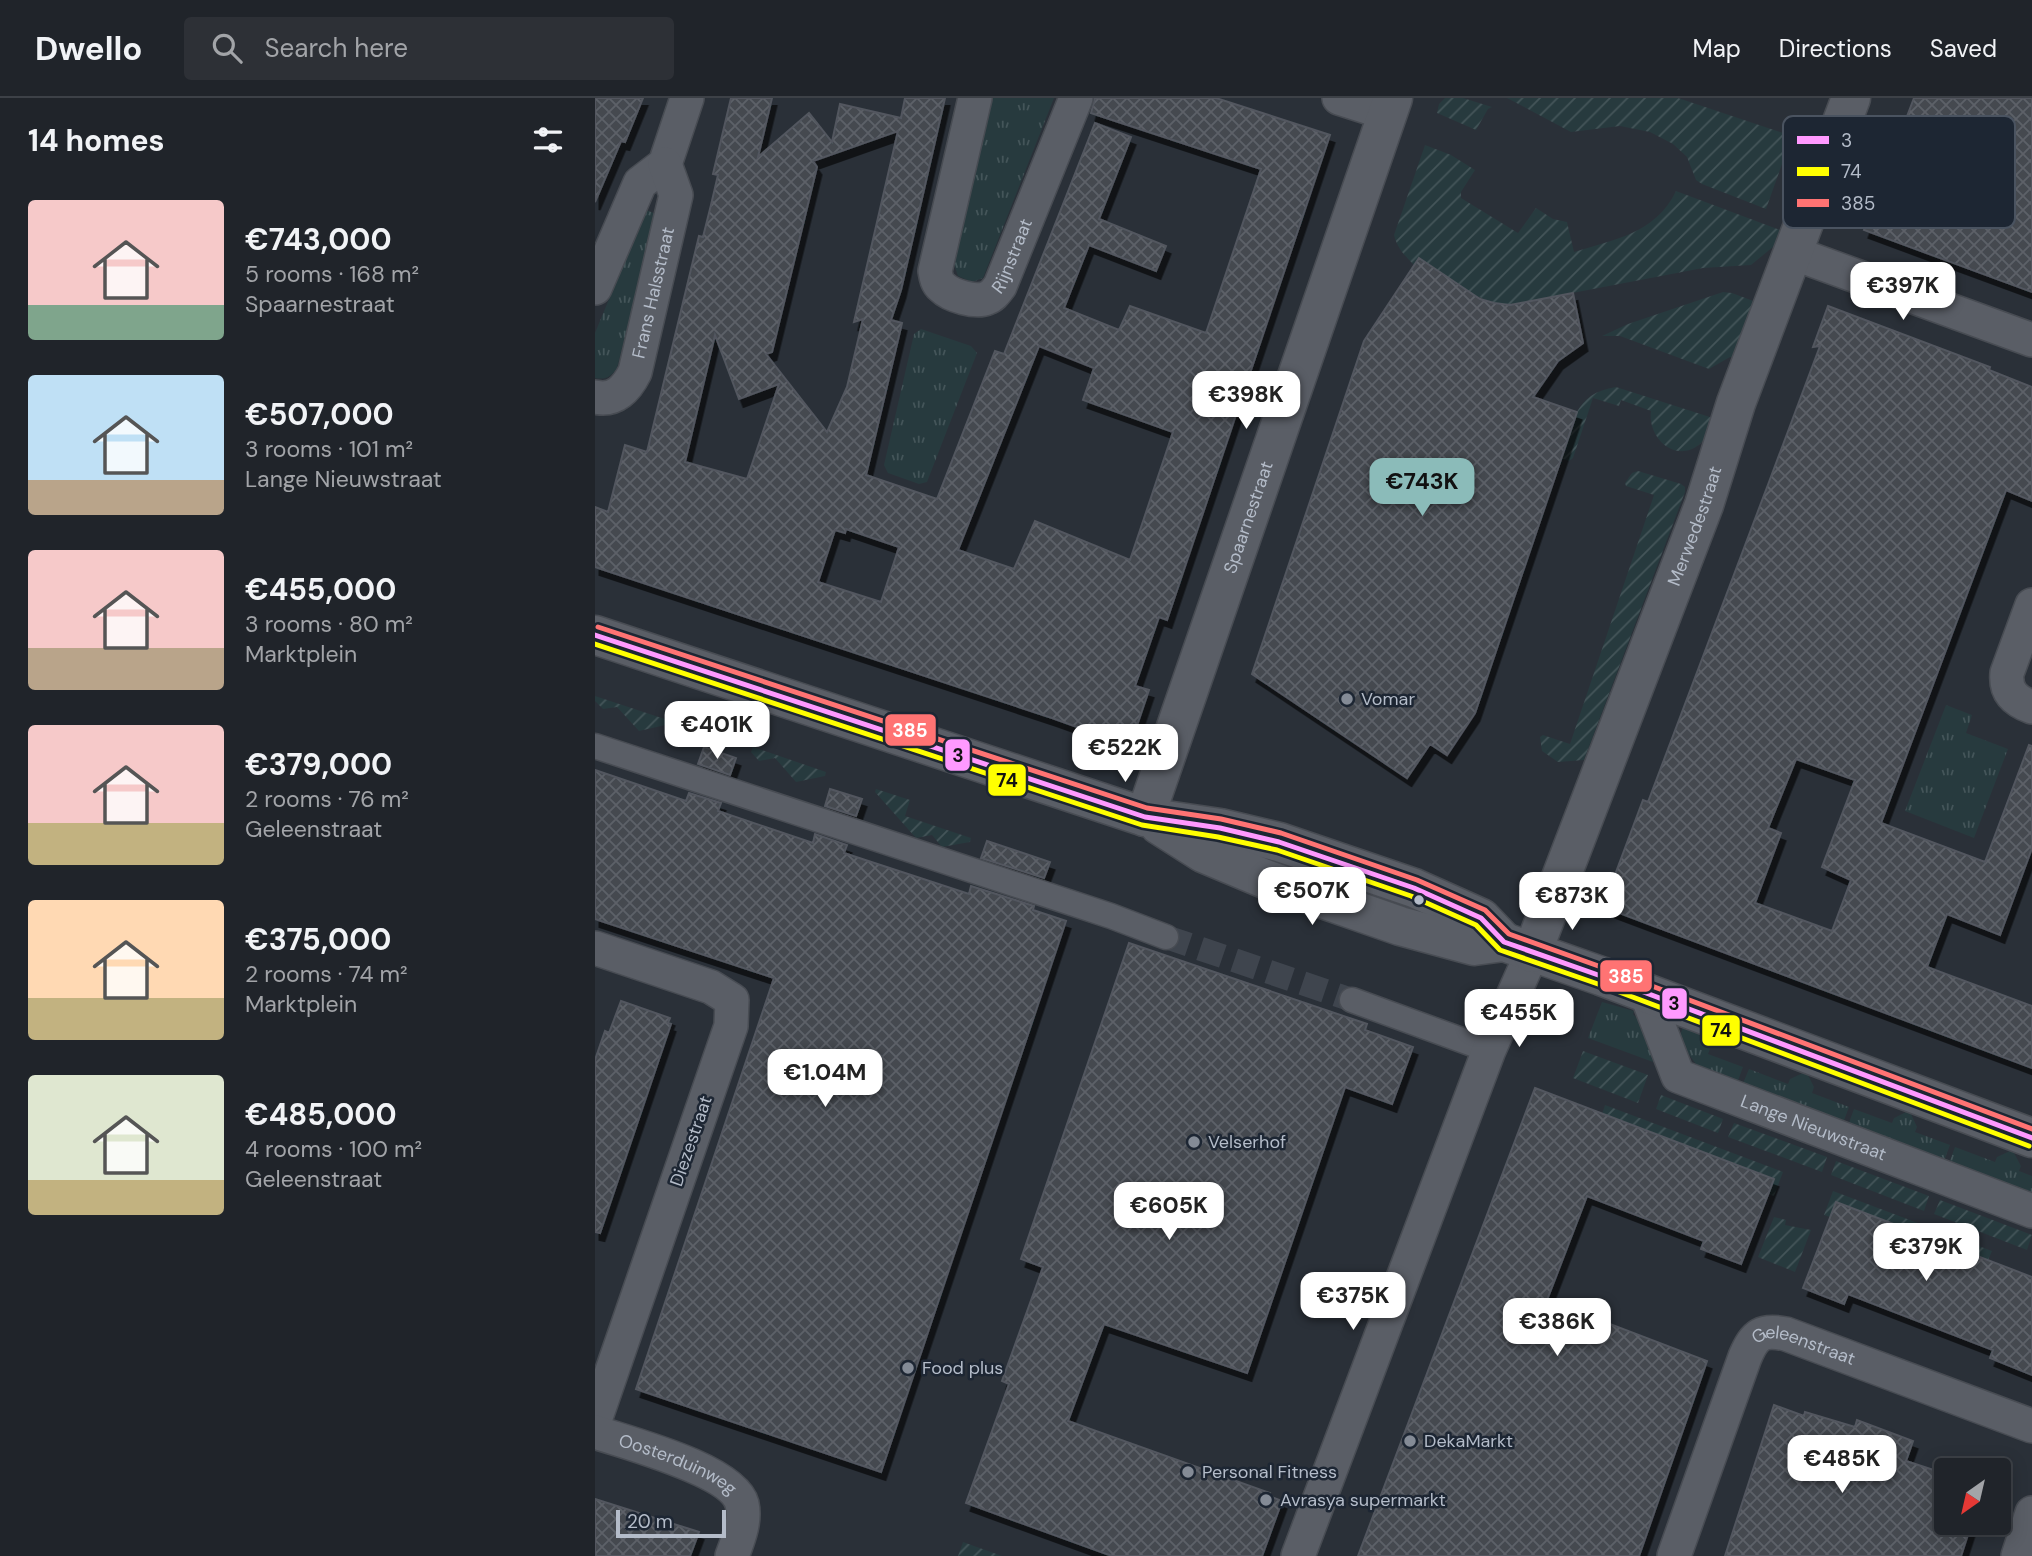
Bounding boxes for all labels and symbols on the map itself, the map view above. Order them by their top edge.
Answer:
legend [1783,116,2015,228]
text: 3 [1841,128,1852,153]
text: 74 [1841,159,1862,184]
text: 385 [1841,191,1875,216]
street label: Rijnstraat [986,215,1038,299]
street label: Frans Halsstraat [627,225,680,361]
pin: €397K [1854,262,1952,322]
pin: €398K [1197,372,1295,431]
street label: Spaarnestraat [1218,458,1279,577]
pin: €743K [1373,458,1471,518]
street label: Merwedestraat [1662,463,1727,589]
place label: Vomar [1361,687,1415,711]
marker: Vomar [1339,691,1355,707]
pin: €401K [668,702,766,761]
line badge: 385 [884,713,937,747]
text: 385 [892,718,928,743]
pin: €522K [1076,724,1174,784]
line badge: 3 [944,738,971,772]
text: 3 [952,743,964,768]
line badge: 74 [987,763,1027,797]
text: 74 [996,768,1018,793]
pin: €507K [1263,868,1361,927]
pin: €873K [1523,872,1621,932]
unlabelled marker [1412,893,1426,907]
line badge: 385 [1599,959,1653,993]
text: 385 [1608,964,1644,989]
line badge: 3 [1661,987,1688,1020]
pin: €455K [1470,990,1568,1049]
text: 3 [1668,991,1680,1016]
line badge: 74 [1701,1014,1741,1047]
text: 74 [1710,1018,1732,1043]
pin: €1.04M [768,1049,882,1109]
street label: Lange Nieuwstraat [1737,1089,1890,1166]
street label: Diezestraat [664,1093,718,1189]
place label: Velserhof [1208,1130,1286,1154]
marker: Velserhof [1186,1134,1202,1150]
pin: €605K [1120,1182,1218,1242]
pin: €379K [1877,1224,1975,1283]
pin: €375K [1304,1272,1402,1332]
pin: €386K [1508,1298,1606,1358]
street label: Geleenstraat [1747,1320,1859,1371]
place label: Food plus [922,1356,1003,1380]
marker: Food plus [900,1360,916,1376]
street label: Oosterduinweg [616,1428,742,1500]
place label: DekaMarkt [1424,1429,1513,1453]
marker: DekaMarkt [1402,1433,1418,1449]
pin: €485K [1793,1436,1891,1495]
north arrow [1934,1458,2011,1535]
place label: Personal Fitness [1202,1460,1337,1484]
marker: Personal Fitness [1180,1464,1196,1480]
place label: Avrasya supermarkt [1280,1488,1446,1512]
marker: Avrasya supermarkt [1258,1492,1274,1508]
scale bar [616,1507,726,1539]

